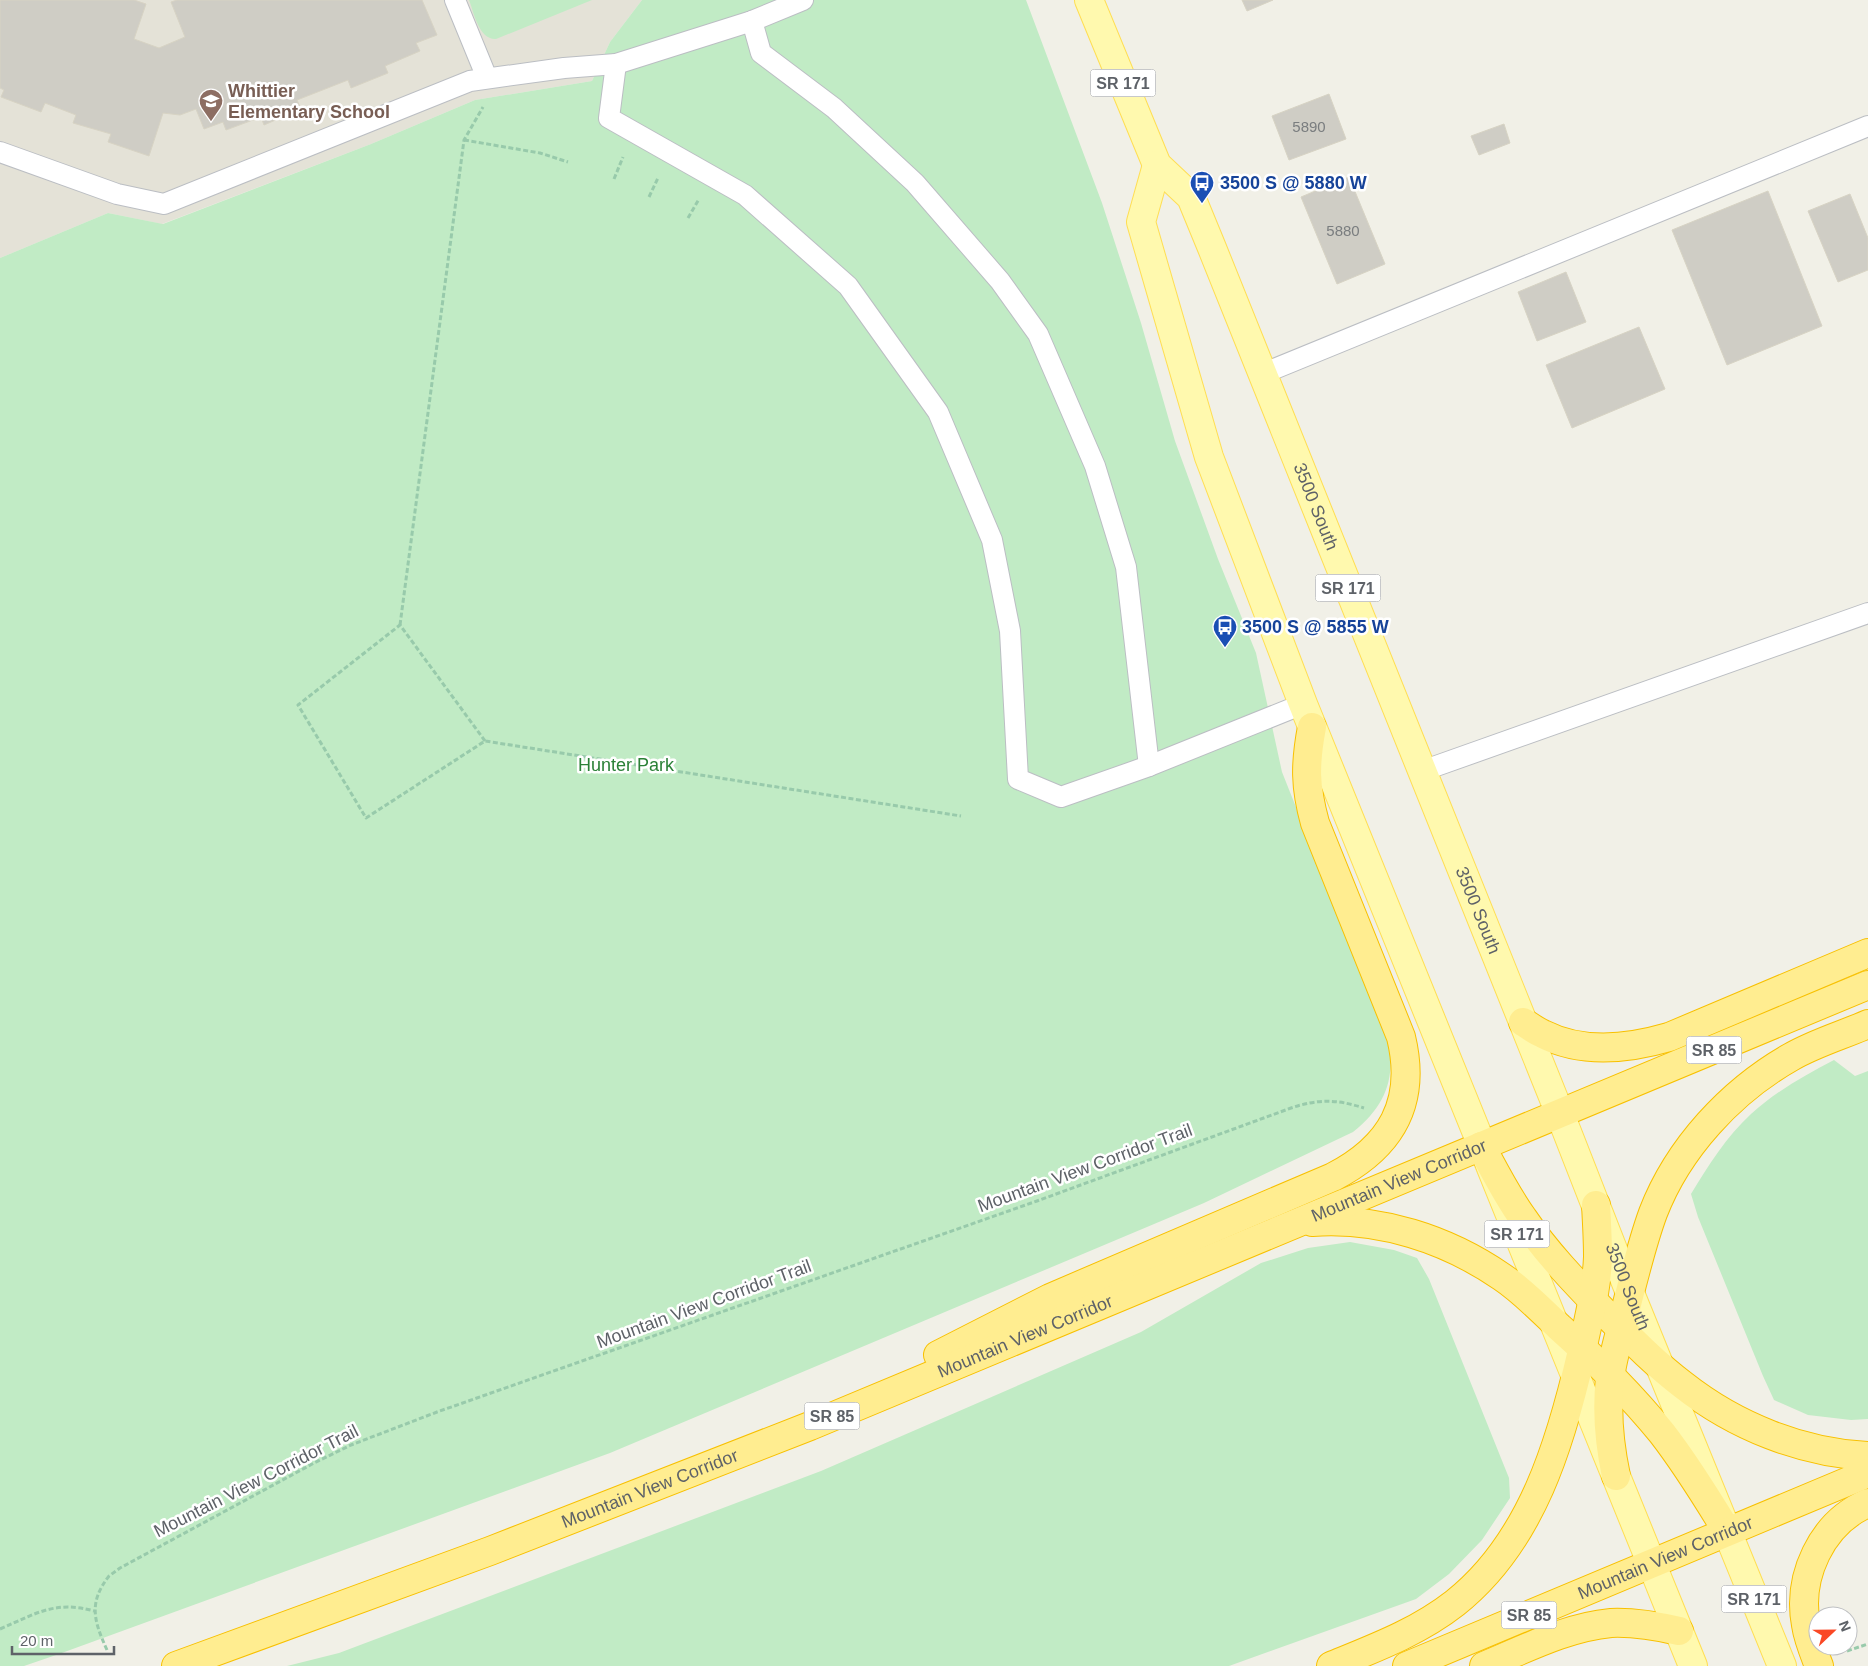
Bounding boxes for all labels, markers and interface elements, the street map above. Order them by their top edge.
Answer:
road number: SR 171 [1090,70,1156,96]
place label: Whittier Elementary School [228,81,390,122]
school or university icon: Whittier Elementary School [198,88,224,122]
house number: 5890 [1292,118,1326,135]
bus stop icon: 3500 S @ 5880 W [1189,170,1215,204]
place label: 3500 S @ 5880 W [1220,173,1367,193]
house number: 5880 [1326,222,1360,239]
street label: 3500 South [1289,460,1342,553]
road number: SR 171 [1316,574,1380,602]
bus stop icon: 3500 S @ 5855 W [1212,614,1238,648]
place label: 3500 S @ 5855 W [1242,617,1389,637]
park label: Hunter Park [578,755,675,775]
street label: 3500 South [1452,864,1505,957]
road number: SR 85 [1686,1036,1742,1064]
street label: Mountain View Corridor Trail [975,1120,1195,1216]
street label: Mountain View Corridor [1308,1135,1489,1226]
road number: SR 171 [1484,1220,1550,1248]
street label: 3500 South [1601,1240,1654,1333]
street label: Mountain View Corridor Trail [594,1256,814,1352]
street label: Mountain View Corridor [935,1291,1116,1382]
road number: SR 85 [804,1402,860,1430]
street label: Mountain View Corridor Trail [150,1421,362,1541]
street label: Mountain View Corridor [559,1445,741,1532]
street label: Mountain View Corridor [1575,1512,1756,1603]
road number: SR 171 [1722,1586,1786,1612]
road number: SR 85 [1502,1602,1556,1628]
north arrow [1808,1606,1858,1656]
text: N [1836,1618,1854,1634]
scale bar [12,1624,115,1656]
text: 20 m [20,1632,53,1649]

